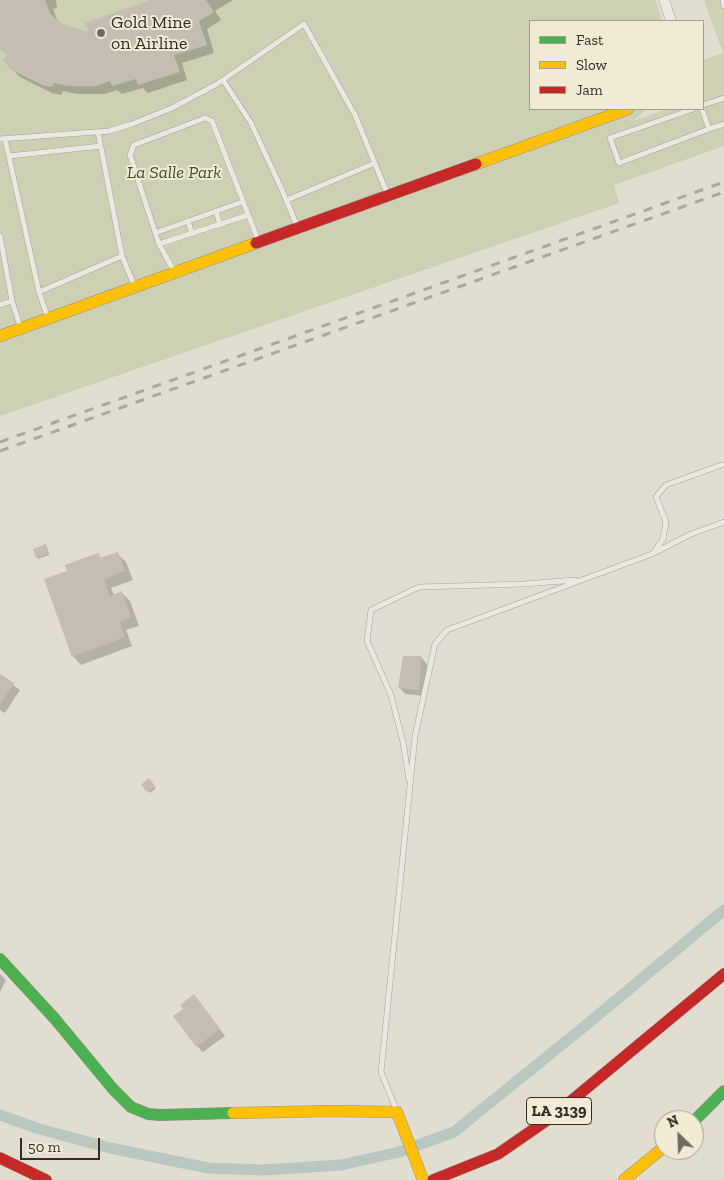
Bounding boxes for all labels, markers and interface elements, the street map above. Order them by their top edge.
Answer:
place label: Gold Mine on Airline [111,12,191,54]
legend [529,20,704,110]
marker: Gold Mine on Airline [95,27,107,39]
text: Fast [576,31,604,49]
text: Slow [576,56,607,74]
text: Jam [576,81,603,99]
park label: La Salle Park [127,162,221,184]
road number: LA 3139 [526,1098,592,1124]
north arrow [654,1110,704,1160]
text: N [665,1112,681,1132]
scale bar [22,1128,102,1160]
text: 50 m [28,1138,61,1156]

